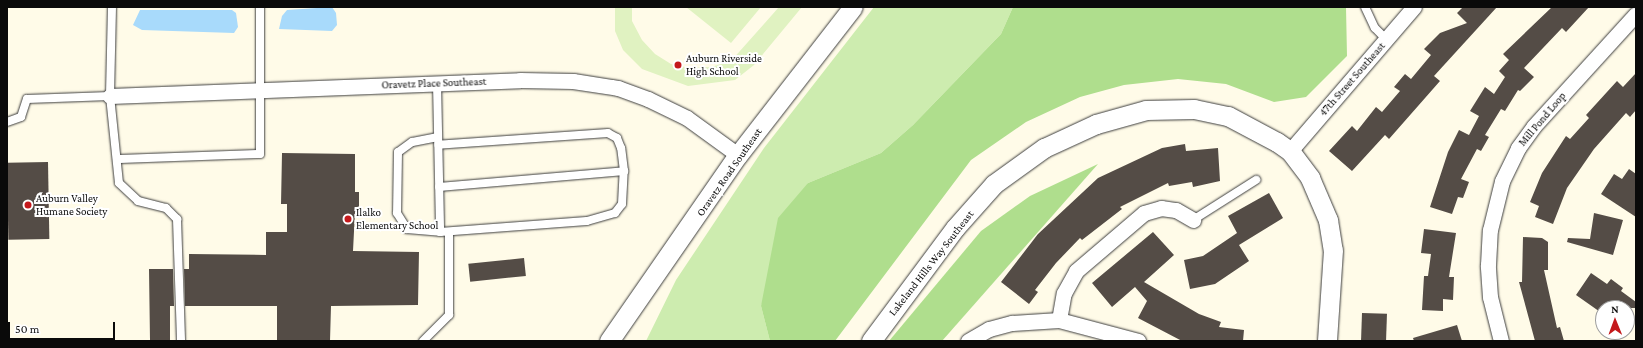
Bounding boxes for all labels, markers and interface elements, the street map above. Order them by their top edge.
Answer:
street label: 47th Street Southeast [1316,39,1388,119]
place label: Auburn Riverside High School [686,52,762,78]
marker: Auburn Riverside High School [673,60,683,70]
street label: Oravetz Place Southeast [381,75,487,91]
street label: Mill Pond Loop [1516,89,1568,149]
street label: Oravetz Road Southeast [694,125,764,219]
place label: Auburn Valley Humane Society [36,192,107,218]
marker: Auburn Valley Humane Society [23,200,33,210]
place label: Ilalko Elementary School [356,206,438,232]
street label: Lakeland Hills Way Southeast [886,208,976,318]
marker: Ilalko Elementary School [343,214,353,224]
north arrow [1595,300,1635,340]
text: N [1611,303,1619,315]
scale bar [10,314,117,340]
text: 50 m [15,322,39,336]

